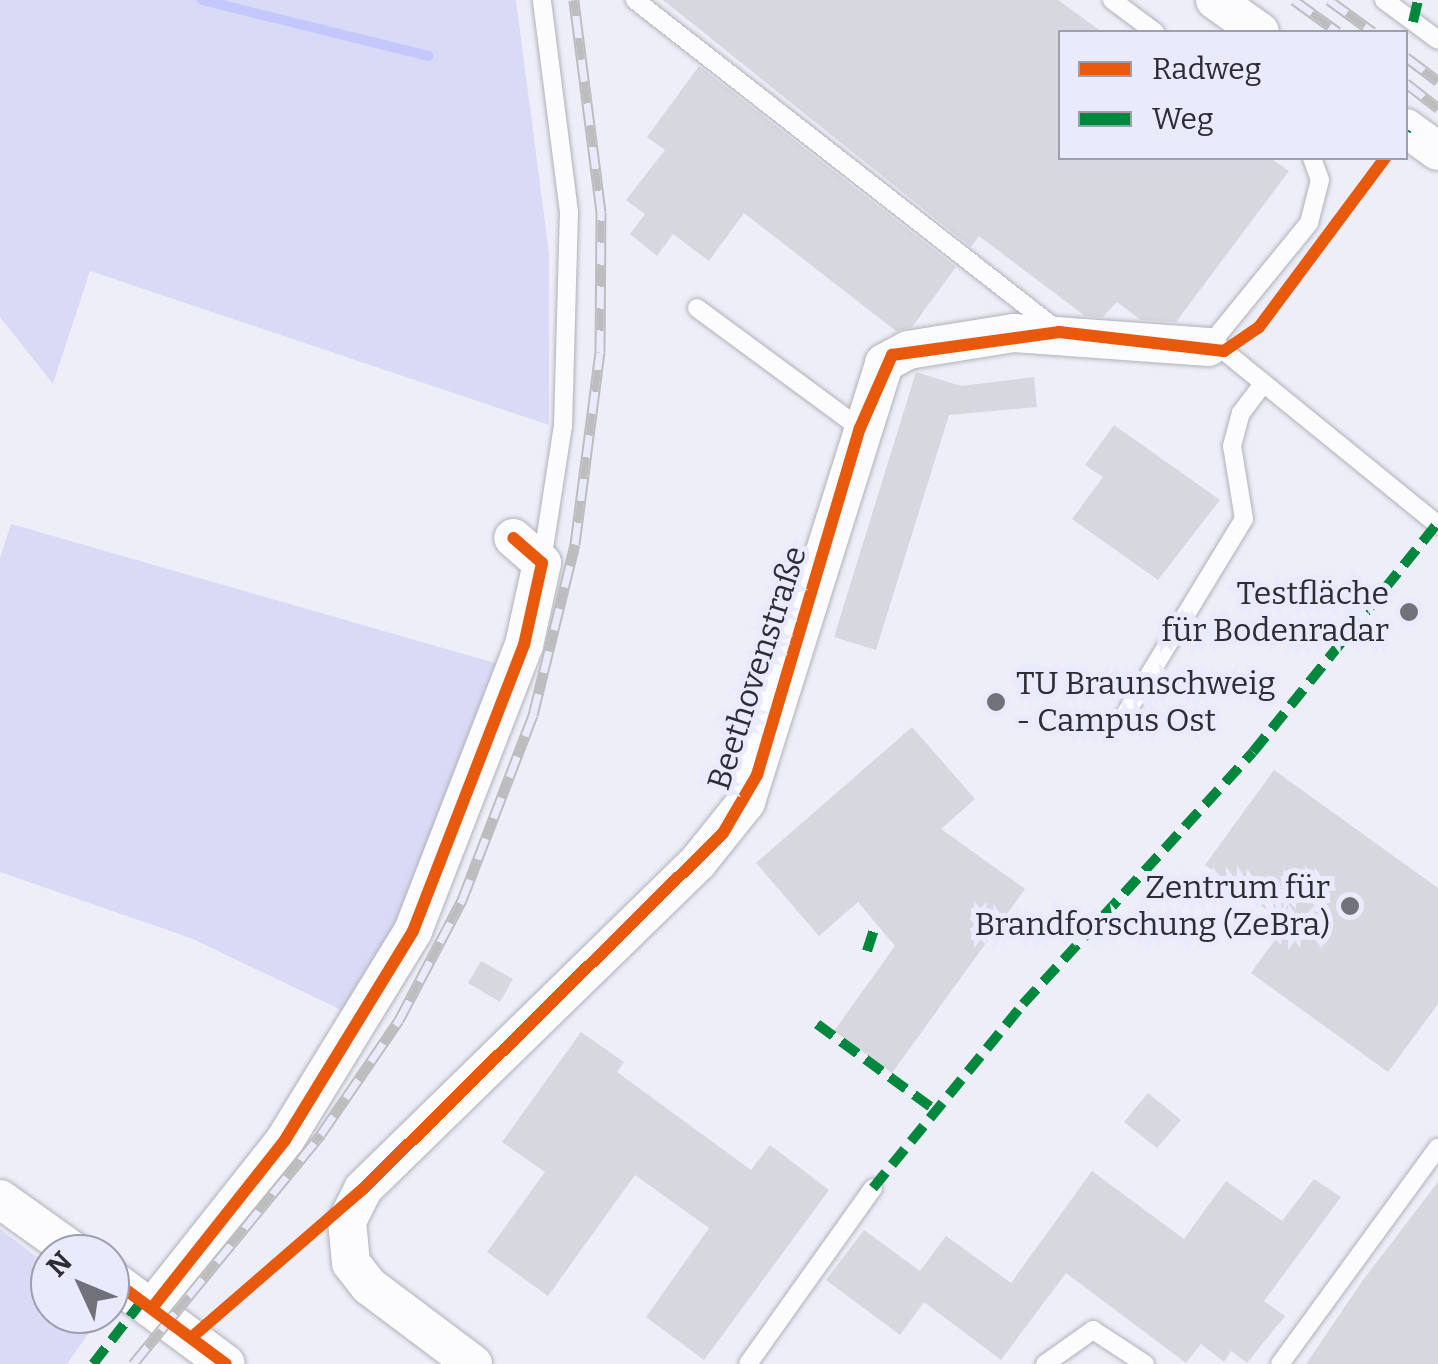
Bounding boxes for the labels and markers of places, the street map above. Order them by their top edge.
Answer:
place label: Testfläche für Bodenradar [1161,575,1389,650]
marker: Testfläche für Bodenradar [1398,601,1420,623]
place label: TU Braunschweig - Campus Ost [1016,665,1276,740]
marker: TU Braunschweig - Campus Ost [985,691,1007,713]
place label: Zentrum für Brandforschung (ZeBra) [975,869,1330,944]
marker: Zentrum für Brandforschung (ZeBra) [1339,895,1361,917]

